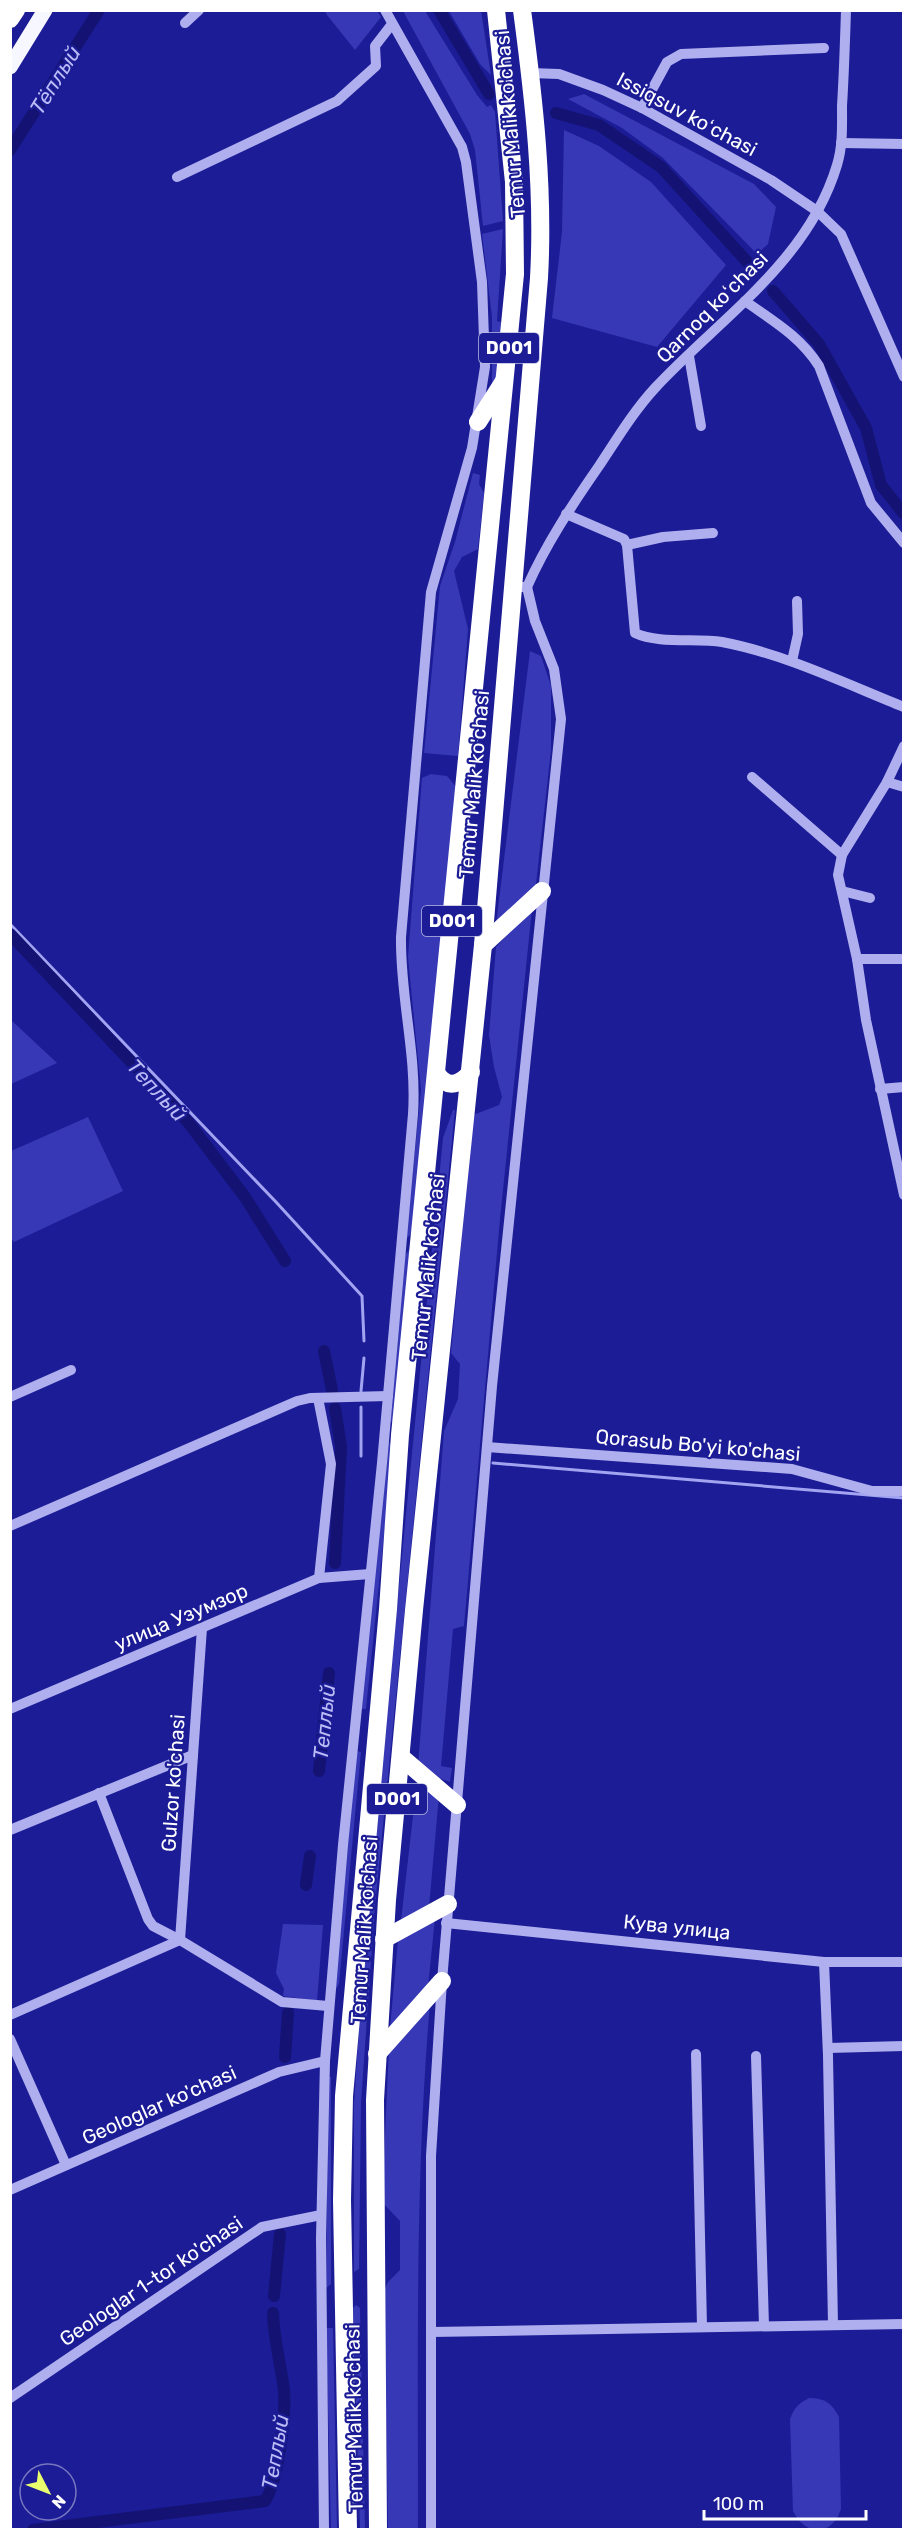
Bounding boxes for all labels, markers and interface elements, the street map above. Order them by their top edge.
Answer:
street label: Temur Malik ko'chasi [490,29,530,219]
water label: Тёплый [24,41,86,119]
street label: Issiqsuv koʻchasi [613,67,761,161]
street label: Qarnoq koʻchasi [651,246,773,368]
road number: D001 [479,333,539,363]
street label: Temur Malik ko'chasi [454,689,494,879]
road number: D001 [422,906,482,936]
water label: Теплый [122,1054,192,1127]
street label: Temur Malik ko'chasi [406,1172,450,1362]
street label: Qorasub Bo'yi ko'chasi [594,1424,802,1466]
street label: улица Узумзор [111,1578,251,1656]
water label: Теплый [308,1683,340,1761]
street label: Gulzor ko'chasi [156,1713,190,1853]
road number: D001 [367,1784,427,1814]
street label: Temur Malik ko'chasi [345,1835,383,2025]
street label: Кува улица [622,1909,732,1945]
street label: Geologlar ko'chasi [78,2060,240,2150]
street label: Geologlar 1-tor ko'chasi [55,2211,247,2351]
street label: Temur Malik ko'chasi [340,2324,368,2512]
water label: Теплый [256,2412,294,2492]
north arrow [18,2462,78,2522]
scale bar [704,2483,866,2521]
text: N [48,2491,70,2512]
text: 100 m [713,2493,764,2515]

